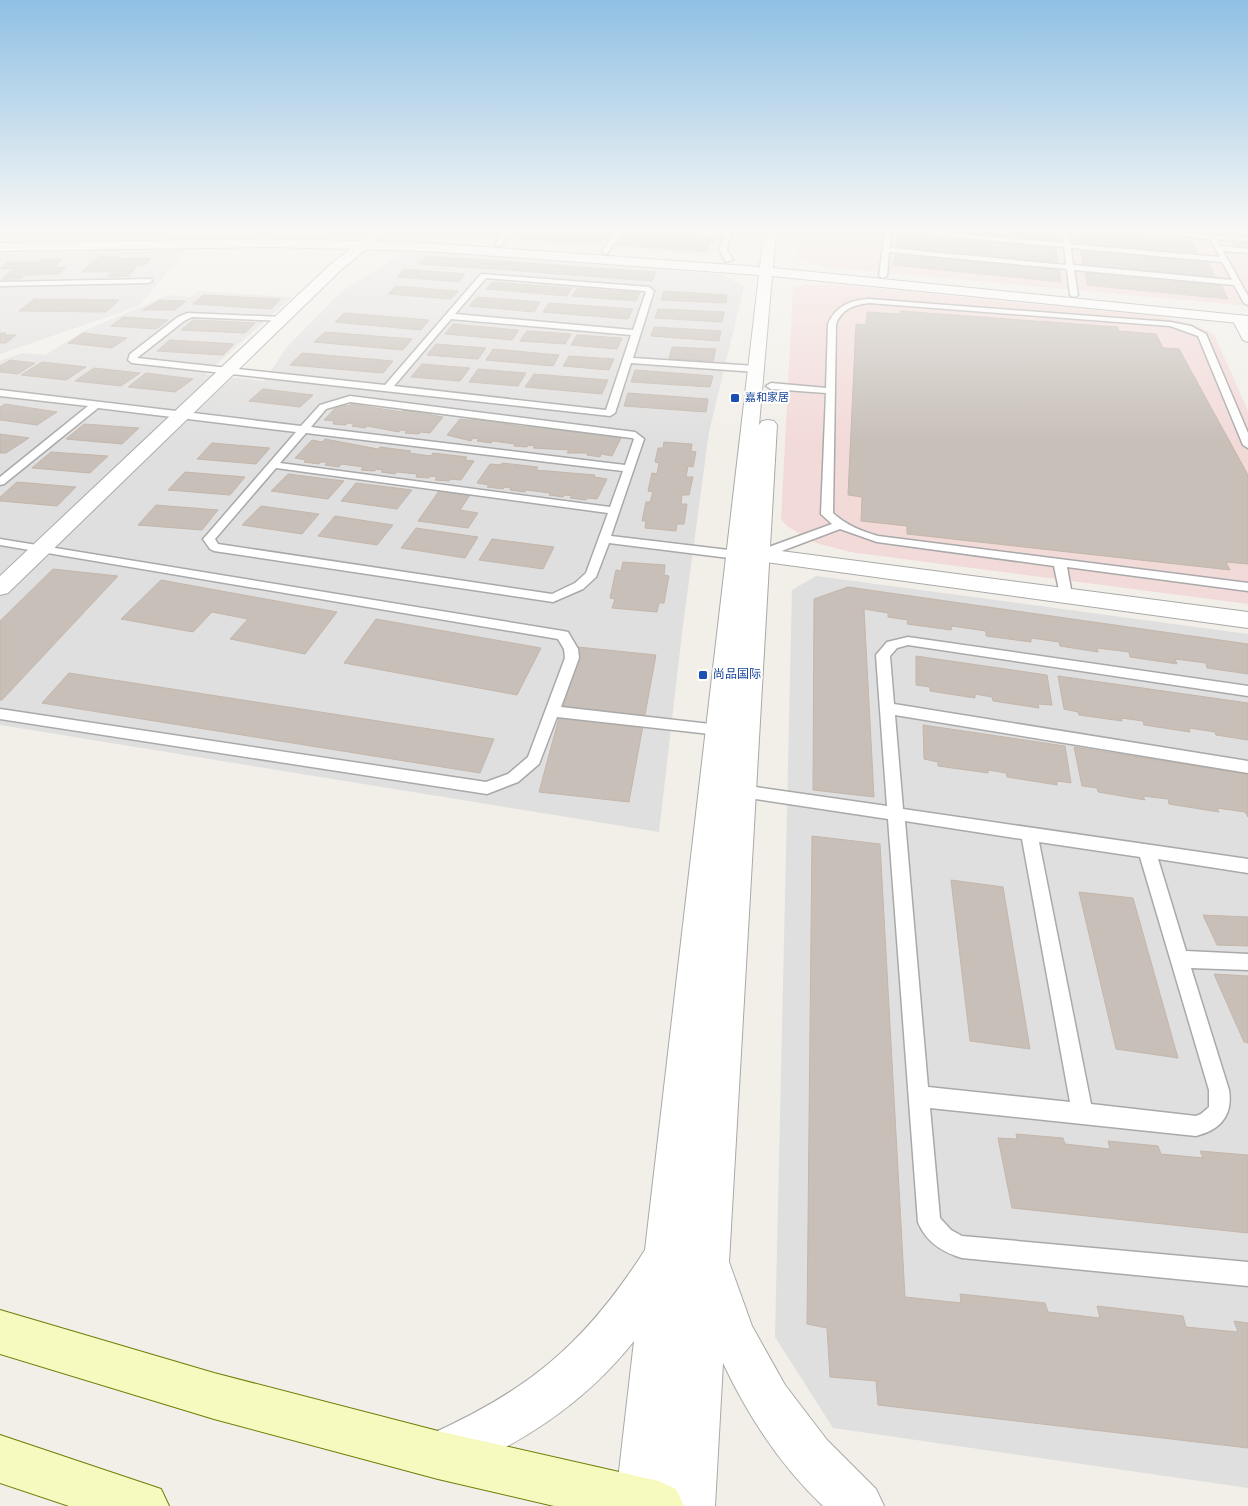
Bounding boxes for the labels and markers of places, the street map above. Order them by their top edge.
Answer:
place label: 嘉和家居 [745,391,789,405]
marker: 嘉和家居 [729,392,741,404]
place label: 尚品国际 [713,667,761,683]
marker: 尚品国际 [697,669,709,681]

